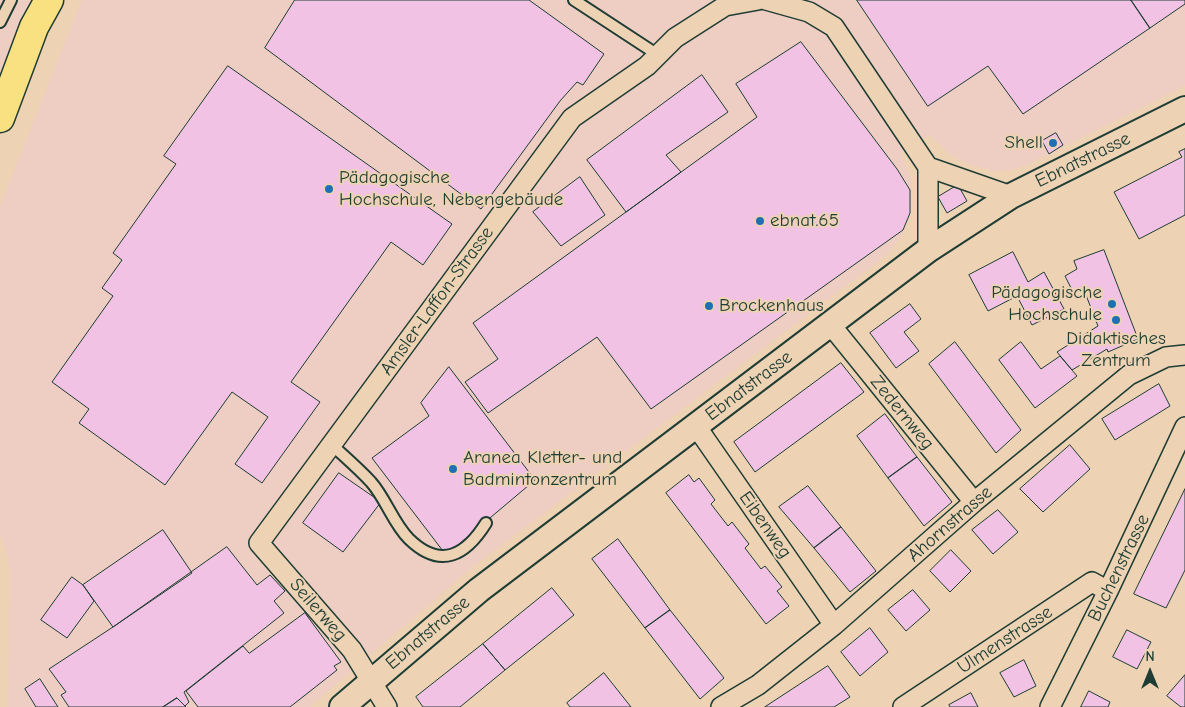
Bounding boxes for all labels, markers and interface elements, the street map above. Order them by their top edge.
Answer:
street label: Ebnatstrasse [1032,127,1134,193]
place label: Shell [1004,132,1043,154]
marker: Shell [1047,137,1059,149]
place label: Pädagogische Hochschule, Nebengebäude [339,167,563,211]
marker: Pädagogische Hochschule, Nebengebäude [323,183,335,195]
place label: ebnat.65 [770,210,839,232]
marker: ebnat.65 [754,215,766,227]
street label: Amsler-Laffon-Strasse [375,222,499,380]
place label: Pädagogische Hochschule [991,282,1102,326]
place label: Brockenhaus [719,295,824,317]
marker: Pädagogische Hochschule [1106,298,1118,310]
marker: Brockenhaus [703,300,715,312]
marker: Didaktisches Zentrum [1110,314,1122,326]
place label: Didaktisches Zentrum [1066,328,1166,372]
street label: Ebnatstrasse [701,346,797,426]
street label: Zedernweg [865,371,939,455]
place label: Aranea Kletter- und Badmintonzentrum [463,447,622,491]
marker: Aranea Kletter- und Badmintonzentrum [447,463,459,475]
street label: Ahornstrasse [903,481,997,567]
street label: Eibenweg [734,487,796,563]
street label: Buchenstrasse [1083,511,1155,625]
street label: Seilerweg [284,574,352,646]
street label: Ebnatstrasse [381,591,475,675]
street label: Ulmenstrasse [953,601,1057,679]
north arrow [1125,647,1175,697]
text: N [1145,648,1155,665]

